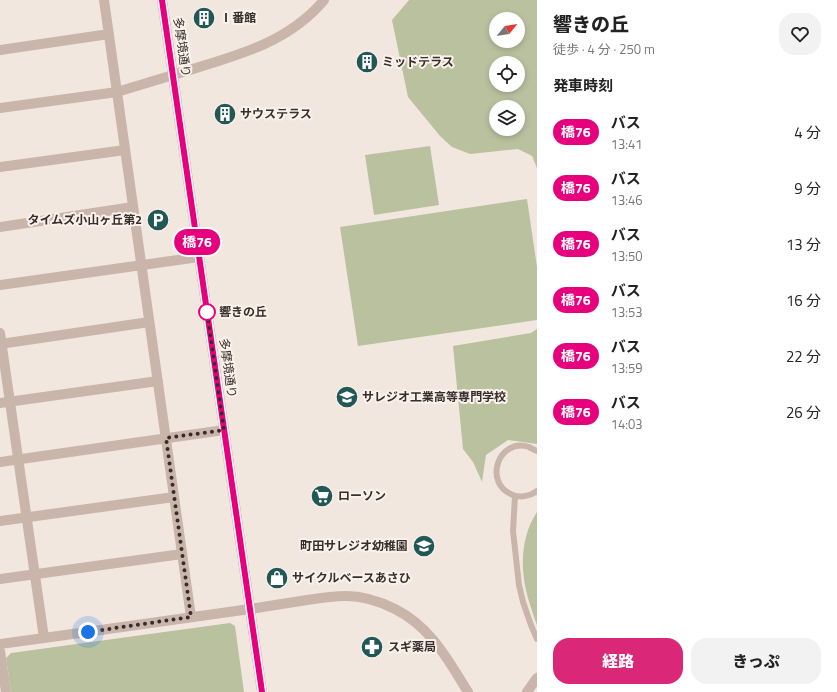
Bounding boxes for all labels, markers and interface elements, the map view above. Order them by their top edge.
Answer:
building icon: Ⅰ番館 [191,5,217,31]
place label: Ⅰ番館 [220,8,256,27]
text: 響きの丘 [553,9,629,38]
north arrow [489,12,525,48]
map controls [489,12,525,136]
button: heart [779,13,821,55]
street label: 多摩境通り [169,16,196,78]
text: 徒歩 · 4 分 · 250 m [553,39,655,59]
building icon: ミッドテラス [354,49,380,75]
place label: ミッドテラス [382,52,454,71]
button: locate [489,56,525,92]
text: 発車時刻 [553,74,613,97]
button: layers [489,100,525,136]
building icon: サウステラス [212,101,238,127]
place label: サウステラス [240,104,312,123]
text: バス [611,111,641,134]
text: 橋76 [561,121,591,142]
text: 4 分 [794,121,821,144]
text: 13:41 [611,134,643,154]
text: バス [611,167,641,190]
text: 橋76 [561,177,591,198]
text: 9 分 [794,177,821,200]
text: 13:46 [611,190,643,210]
parking icon: タイムズ小山ヶ丘第2 [145,207,171,233]
place label: タイムズ小山ヶ丘第2 [28,210,142,229]
text: バス [611,223,641,246]
line badge: 橋76 [174,229,220,255]
text: 橋76 [182,231,212,252]
text: 橋76 [561,233,591,254]
text: 13 分 [786,233,821,256]
text: 13:50 [611,246,643,266]
text: バス [611,279,641,302]
text: 橋76 [561,289,591,310]
text: 16 分 [786,289,821,312]
place label: 響きの丘 [219,302,267,321]
text: 13:53 [611,302,643,322]
marker: 響きの丘 [198,303,216,321]
text: バス [611,335,641,358]
street label: 多摩境通り [215,337,242,399]
text: 橋76 [561,345,591,366]
text: 22 分 [786,345,821,368]
text: 13:59 [611,358,643,378]
school or university icon: サレジオ工業高等専門学校 [334,384,360,410]
place label: サレジオ工業高等専門学校 [362,387,506,406]
text: バス [611,391,641,414]
text: 橋76 [561,401,591,422]
text: 26 分 [786,401,821,424]
text: 14:03 [611,414,643,434]
supermarket icon: ローソン [309,483,335,509]
place label: ローソン [338,486,386,505]
school or university icon: 町田サレジオ幼稚園 [411,533,437,559]
place label: 町田サレジオ幼稚園 [300,536,408,555]
shop icon: サイクルベースあさひ [264,565,290,591]
place label: サイクルベースあさひ [292,568,411,587]
your location [78,622,98,642]
pharmacy icon: スギ薬局 [359,634,385,660]
place label: スギ薬局 [388,637,436,656]
button: 経路 [553,638,683,684]
button: きっぷ [691,638,821,684]

